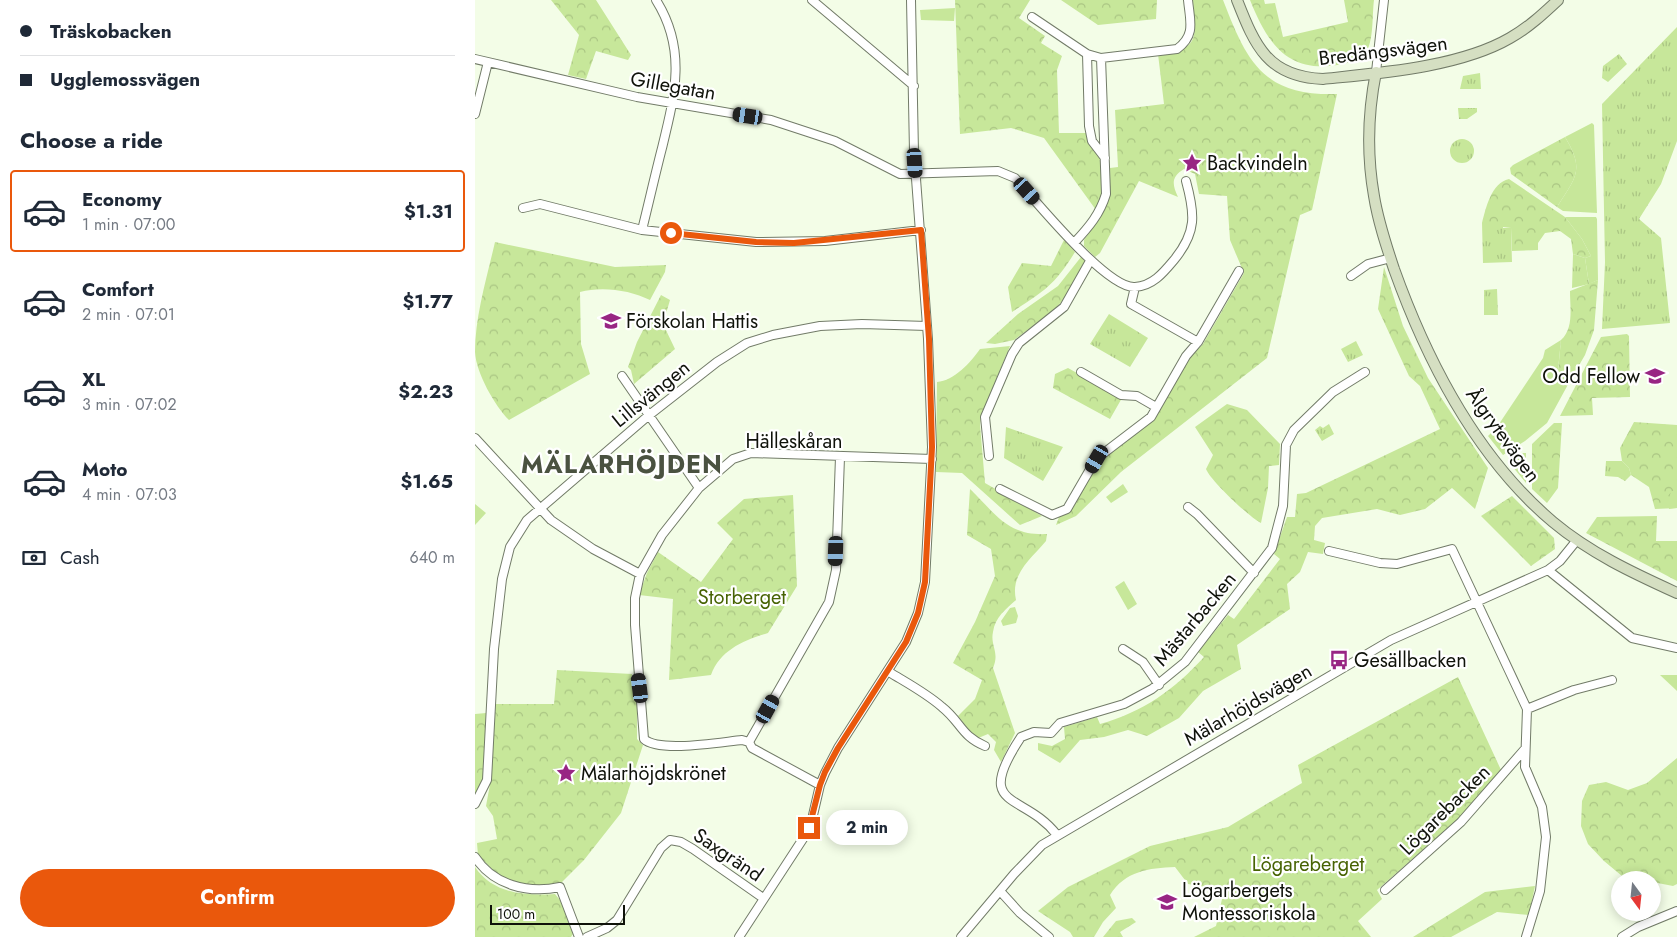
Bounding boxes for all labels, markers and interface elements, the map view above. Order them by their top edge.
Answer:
text: Träskobacken [50,18,172,45]
street label: Bredängsvägen [1317,29,1449,73]
street label: Gillegatan [628,64,718,108]
text: Ugglemossvägen [50,66,200,93]
car [732,106,763,126]
text: Choose a ride [20,124,163,156]
car [906,148,923,178]
place label: Backvindeln [1207,149,1308,178]
place icon: Backvindeln [1181,152,1203,174]
car [1011,175,1042,207]
text: Economy [82,186,162,213]
icon: car [22,189,67,234]
text: $1.31 [404,198,453,225]
text: 1 min · 07:00 [82,213,175,236]
route start [660,222,682,244]
text: Comfort [82,276,154,303]
icon: car [22,279,67,324]
text: $1.77 [402,288,453,315]
text: 2 min · 07:01 [82,303,175,326]
place label: Förskolan Hattis [626,307,758,336]
school or university icon: Förskolan Hattis [600,310,622,332]
street label: Lillsvängen [606,354,696,434]
place label: Odd Fellow [1542,362,1640,391]
school or university icon: Odd Fellow [1644,365,1666,387]
text: XL [82,366,105,393]
icon: car [22,369,67,414]
text: $2.23 [398,378,453,405]
street label: Ålgrytevägen [1459,382,1547,488]
text: 3 min · 07:02 [82,393,176,416]
street label: Hälleskåran [745,427,843,456]
car [1083,442,1110,476]
district label: MÄLARHÖJDEN [521,446,723,482]
text: Moto [82,456,127,483]
icon: car [22,459,67,504]
text: $1.65 [400,468,453,495]
text: 4 min · 07:03 [82,483,177,506]
car [827,536,844,566]
icon: cash [20,544,48,572]
text: Cash [60,544,100,571]
text: 640 m [410,546,455,569]
street label: Mästarbacken [1147,566,1243,672]
park label: Storberget [698,583,786,612]
place label: Gesällbacken [1354,646,1467,675]
bus stop icon: Gesällbacken [1328,649,1350,671]
street label: Mälarhöjdsvägen [1179,657,1317,753]
car [630,672,649,704]
car [754,692,781,726]
street label: Lögarebacken [1393,758,1497,862]
place label: Mälarhöjdskrönet [581,759,726,788]
place icon: Mälarhöjdskrönet [555,762,577,784]
callout: 2 min [827,810,909,846]
text: 2 min [846,816,888,839]
route end [798,817,820,839]
street label: Saxgränd [687,821,769,889]
park label: Lögareberget [1252,850,1364,879]
button: Confirm [20,869,455,927]
north arrow [1611,871,1661,921]
map controls [1611,871,1661,921]
place label: Lögarbergets Montessoriskola [1182,876,1316,928]
school or university icon: Lögarbergets Montessoriskola [1156,891,1178,913]
scale bar [490,902,625,925]
text: 100 m [497,904,535,924]

